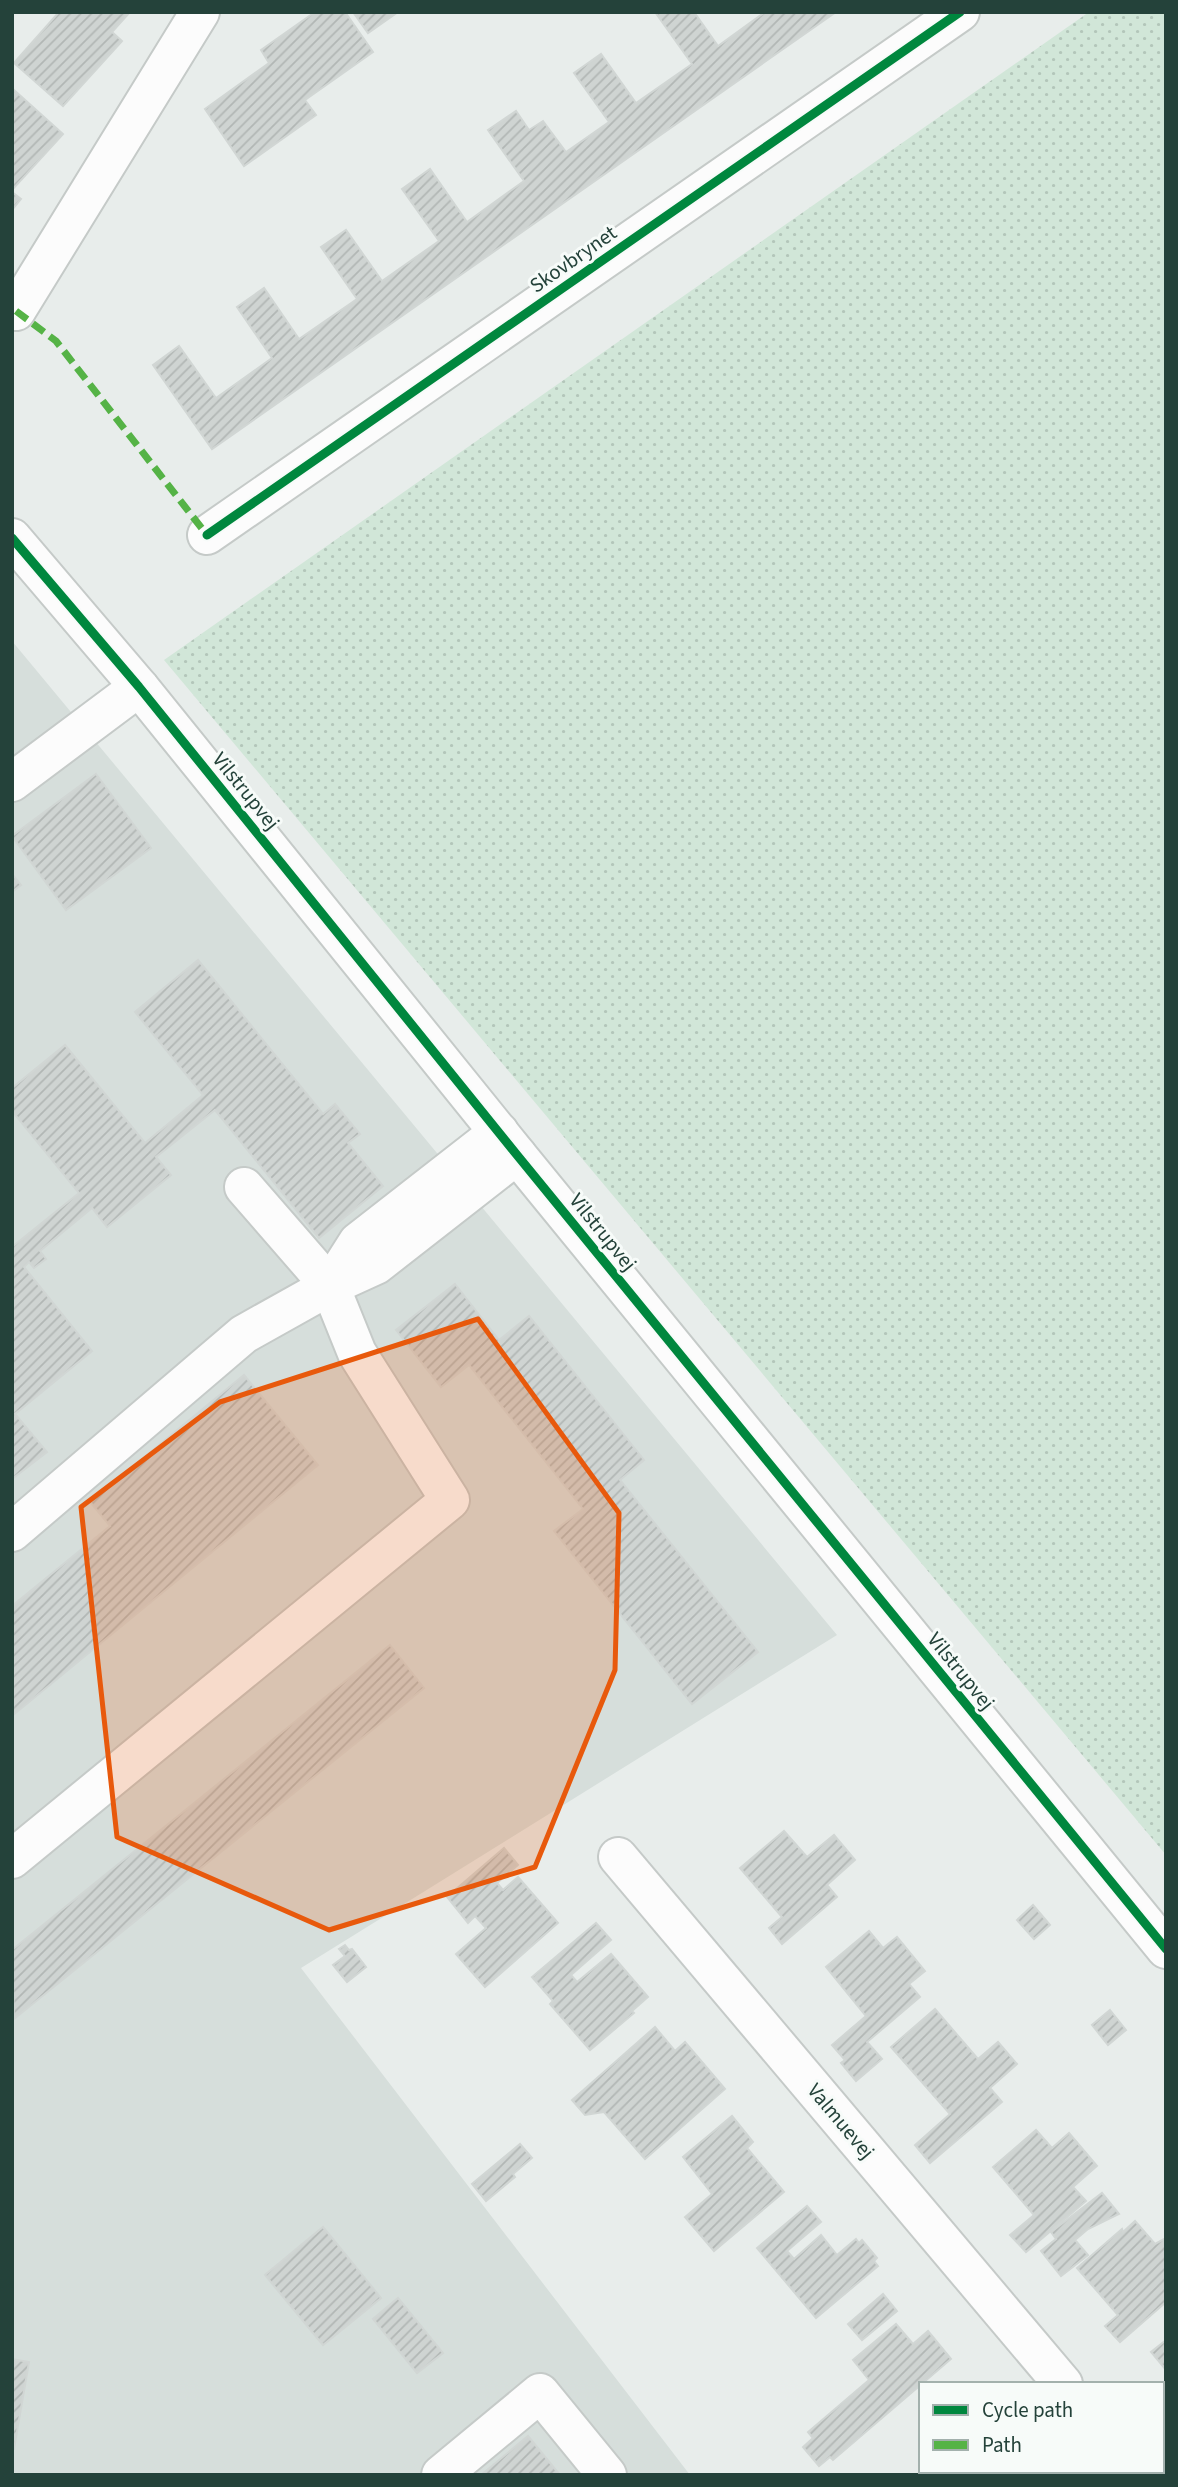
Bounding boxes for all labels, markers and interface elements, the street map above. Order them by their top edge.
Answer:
street label: Skovbrynet [523,218,623,300]
street label: Vilstrupvej [205,746,287,836]
street label: Vilstrupvej [562,1187,644,1277]
street label: Vilstrupvej [920,1626,1002,1716]
street label: Valmuevej [800,2077,882,2165]
legend [919,2382,1164,2473]
text: Cycle path [982,2395,1073,2425]
text: Path [982,2430,1022,2460]

